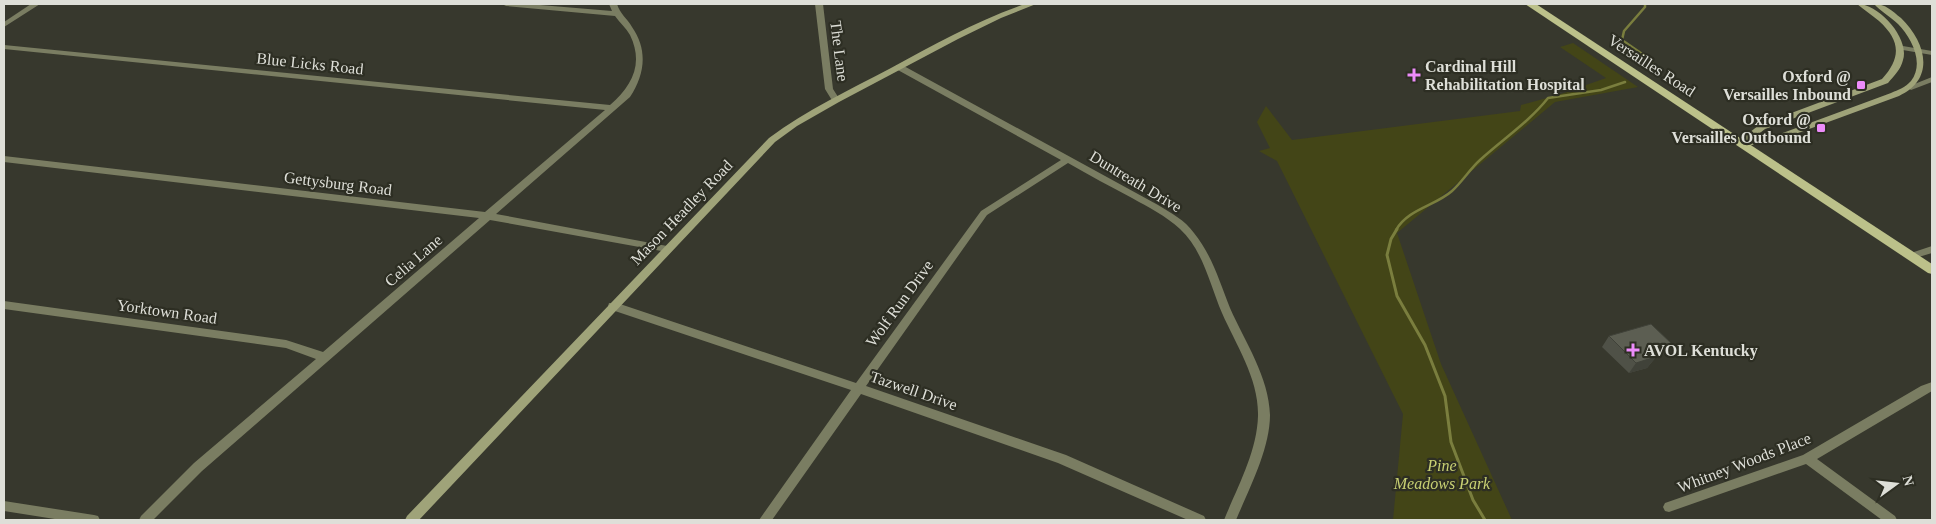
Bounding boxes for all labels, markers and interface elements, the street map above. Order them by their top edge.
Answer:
street label: The Lane [827,20,852,82]
street label: Versailles Road [1605,31,1698,100]
street label: Blue Licks Road [256,49,364,78]
place label: Cardinal Hill Rehabilitation Hospital [1425,58,1585,94]
marker: Cardinal Hill Rehabilitation Hospital [1407,68,1421,82]
place label: Oxford @ Versailles Inbound [1723,68,1851,103]
marker: Oxford @ Versailles Inbound [1855,79,1867,91]
place label: Oxford @ Versailles Outbound [1672,111,1811,146]
marker: Oxford @ Versailles Outbound [1815,122,1827,134]
street label: Duntreath Drive [1087,147,1185,216]
street label: Mason Headley Road [627,157,736,269]
street label: Gettysburg Road [283,168,393,200]
street label: Celia Lane [381,231,445,290]
street label: Wolf Run Drive [862,257,936,350]
street label: Yorktown Road [116,296,218,327]
place label: AVOL Kentucky [1644,342,1758,360]
marker: AVOL Kentucky [1626,343,1640,357]
street label: Tazwell Drive [868,368,960,413]
street label: Whitney Woods Place [1675,429,1814,497]
park label: Pine Meadows Park [1393,457,1491,492]
north arrow [1871,459,1921,509]
text: N [1900,474,1917,488]

